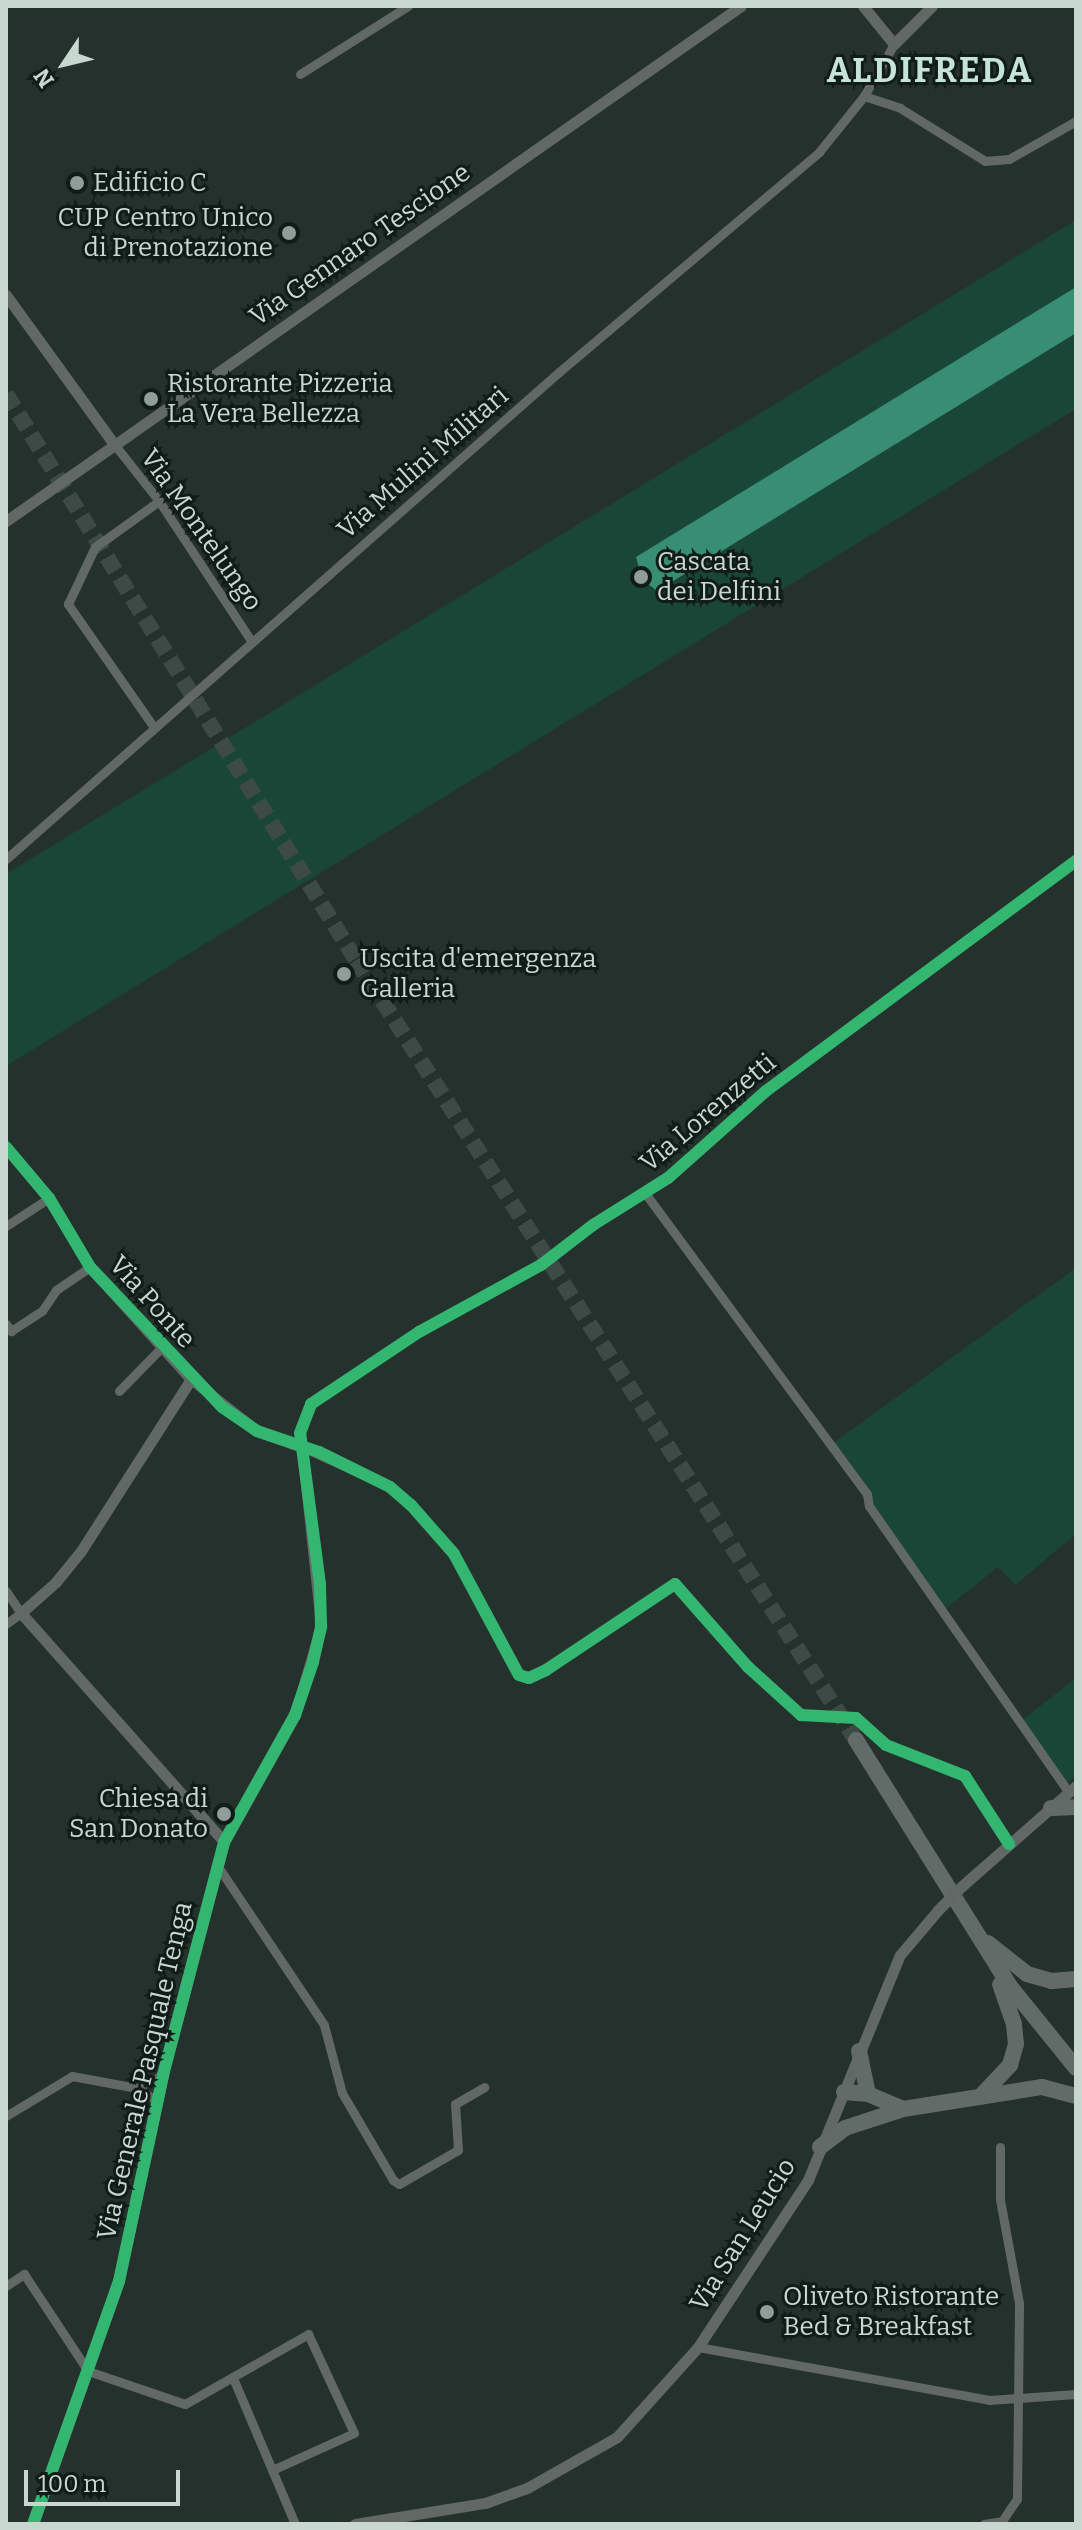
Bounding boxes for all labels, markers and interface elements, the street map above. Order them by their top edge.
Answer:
north arrow [24,24,104,104]
district label: ALDIFREDA [827,51,1033,91]
text: N [28,63,60,93]
street label: Via Gennaro Tescione [244,157,476,333]
place label: Edificio C [93,167,207,199]
marker: Edificio C [68,174,86,192]
place label: CUP Centro Unico di Prenotazione [58,202,273,264]
marker: CUP Centro Unico di Prenotazione [280,224,298,242]
place label: Ristorante Pizzeria La Vera Bellezza [167,368,393,430]
street label: Via Mulini Militari [331,380,515,546]
marker: Ristorante Pizzeria La Vera Bellezza [142,390,160,408]
street label: Via Montelungo [134,443,268,617]
place label: Cascata dei Delfini [657,546,781,608]
marker: Cascata dei Delfini [632,568,650,586]
place label: Uscita d'emergenza Galleria [360,943,597,1004]
marker: Uscita d'emergenza Galleria [335,965,353,983]
street label: Via Lorenzetti [634,1047,782,1179]
street label: Via Ponte [102,1249,202,1355]
place label: Chiesa di San Donato [69,1783,208,1844]
marker: Chiesa di San Donato [215,1805,233,1823]
street label: Via Generale Pasquale Tenga [91,1899,199,2243]
street label: Via San Leucio [684,2153,802,2317]
place label: Oliveto Ristorante Bed & Breakfast [783,2281,999,2342]
marker: Oliveto Ristorante Bed & Breakfast [758,2303,776,2321]
scale bar [28,2454,184,2504]
text: 100 m [38,2470,106,2498]

